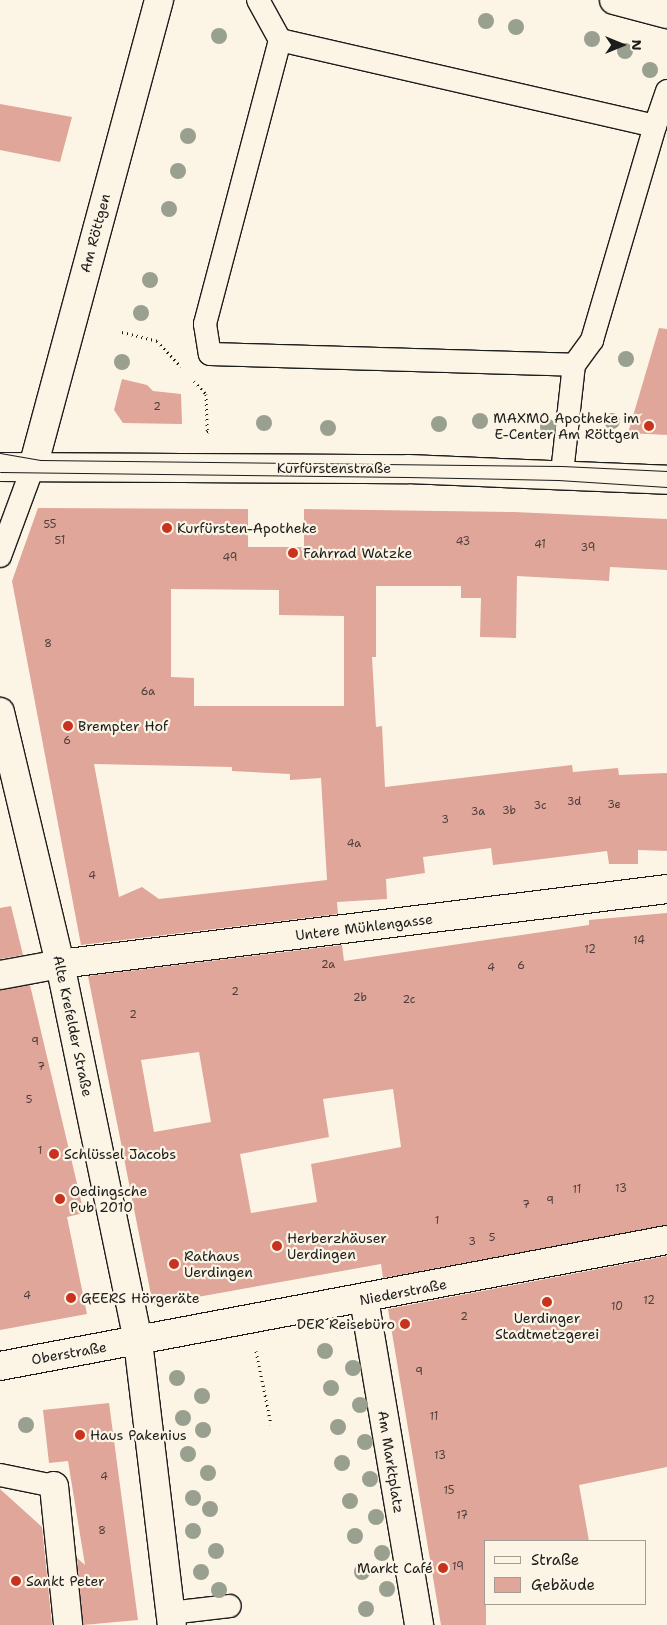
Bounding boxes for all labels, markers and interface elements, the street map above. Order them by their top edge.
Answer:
north arrow [597,20,647,70]
text: N [628,39,646,51]
street label: Am Röttgen [76,192,114,274]
house number: 2 [153,400,161,414]
place label: MAXMO Apotheke im E-Center Am Röttgen [493,410,639,442]
marker: MAXMO Apotheke im E-Center Am Röttgen [643,420,655,432]
street label: Kurfürstenstraße [277,460,391,476]
house number: 55 [43,518,57,532]
place label: Kurfürsten-Apotheke [177,520,317,536]
marker: Kurfürsten-Apotheke [161,522,173,534]
house number: 51 [55,534,65,548]
house number: 43 [456,535,470,549]
house number: 41 [534,538,546,552]
house number: 39 [581,541,595,555]
place label: Fahrrad Watzke [303,545,412,561]
marker: Fahrrad Watzke [287,547,299,559]
house number: 49 [223,551,237,565]
house number: 8 [44,637,52,651]
house number: 6a [141,685,155,699]
place label: Brempter Hof [78,718,168,734]
marker: Brempter Hof [62,720,74,732]
house number: 6 [63,734,71,748]
house number: 3d [567,795,581,809]
house number: 3e [607,798,621,812]
house number: 3c [533,799,547,813]
house number: 3b [502,804,516,818]
house number: 3a [471,805,485,819]
house number: 3 [441,813,449,827]
house number: 4a [347,837,361,851]
house number: 4 [88,869,96,883]
street label: Untere Mühlengasse [294,910,434,944]
house number: 14 [633,934,645,948]
house number: 12 [584,943,596,957]
street label: Alte Krefelder Straße [50,954,96,1098]
house number: 2a [321,958,335,972]
house number: 6 [517,959,525,973]
house number: 4 [487,961,495,975]
house number: 2 [231,985,239,999]
house number: 2b [353,991,367,1005]
house number: 2c [403,993,415,1007]
house number: 2 [129,1008,137,1022]
house number: 9 [31,1035,39,1049]
house number: 7 [37,1060,45,1074]
house number: 5 [26,1093,32,1107]
house number: 1 [38,1144,42,1158]
place label: Schlüssel Jacobs [64,1146,176,1162]
marker: Schlüssel Jacobs [48,1148,60,1160]
house number: 13 [615,1182,627,1196]
place label: Oedingsche Pub 2010 [70,1183,147,1216]
house number: 11 [573,1183,581,1197]
marker: Oedingsche Pub 2010 [54,1193,66,1205]
house number: 9 [546,1194,554,1208]
house number: 7 [522,1198,530,1212]
house number: 1 [435,1214,439,1228]
place label: Herberzhäuser Uerdingen [287,1230,387,1262]
house number: 5 [489,1231,495,1245]
house number: 3 [468,1235,476,1249]
marker: Herberzhäuser Uerdingen [271,1240,283,1252]
place label: Rathaus Uerdingen [184,1248,253,1280]
marker: Rathaus Uerdingen [168,1258,180,1270]
street label: Niederstraße [358,1275,448,1309]
house number: 4 [23,1289,31,1303]
place label: GEERS Hörgeräte [81,1290,200,1306]
marker: GEERS Hörgeräte [65,1292,77,1304]
house number: 12 [643,1294,655,1308]
marker: Uerdinger Stadtmetzgerei [541,1296,553,1308]
house number: 10 [611,1300,623,1314]
house number: 2 [460,1310,468,1324]
place label: Uerdinger Stadtmetzgerei [495,1310,599,1342]
place label: DER Reisebüro [297,1316,395,1332]
marker: DER Reisebüro [399,1318,411,1330]
street label: Oberstraße [30,1338,108,1368]
house number: 9 [415,1365,423,1379]
street label: Am Marktplatz [375,1410,407,1514]
house number: 11 [430,1410,438,1424]
place label: Haus Pakenius [90,1427,187,1443]
marker: Haus Pakenius [74,1429,86,1441]
house number: 13 [434,1449,446,1463]
house number: 4 [100,1470,108,1484]
house number: 15 [443,1484,455,1498]
house number: 17 [456,1509,468,1523]
house number: 8 [98,1524,106,1538]
legend [484,1540,647,1605]
text: Straße [531,1550,579,1570]
place label: Markt Café [357,1560,433,1576]
house number: 19 [452,1560,464,1574]
marker: Markt Café [437,1562,449,1574]
place label: Sankt Peter [26,1573,105,1589]
marker: Sankt Peter [10,1575,22,1587]
text: Gebäude [531,1575,595,1595]

